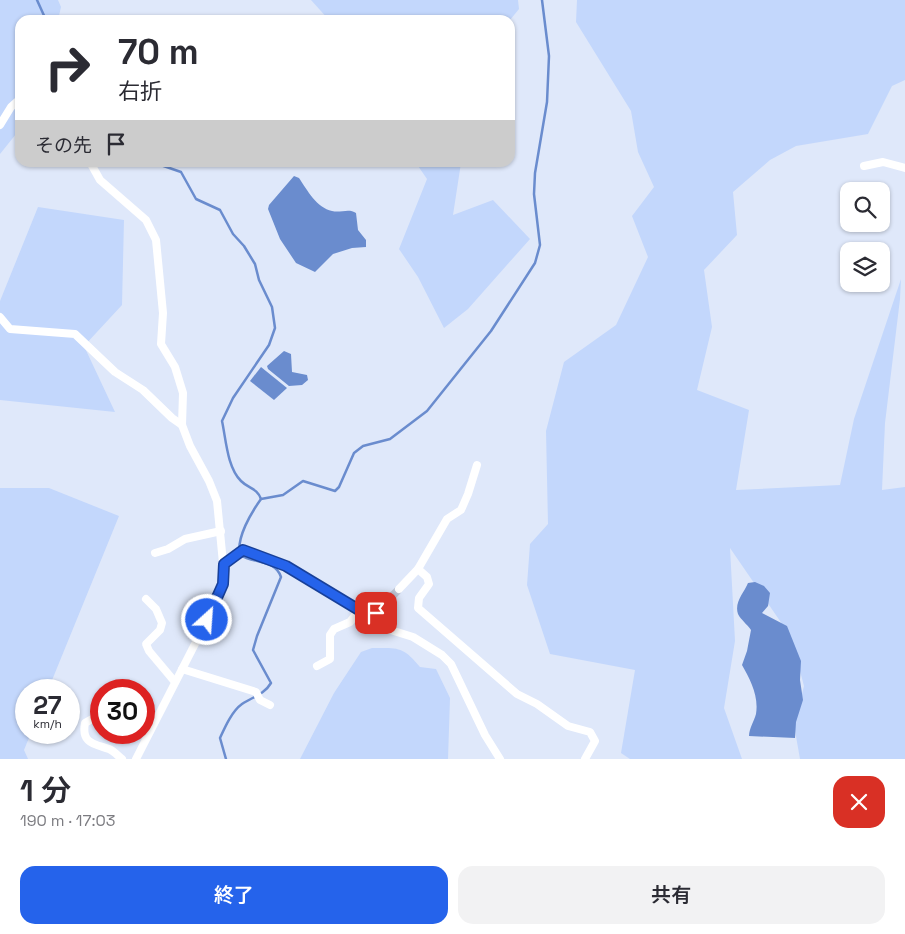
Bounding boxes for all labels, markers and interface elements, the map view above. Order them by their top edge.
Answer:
text: 70 m [118,30,199,74]
icon: right [35,35,100,100]
text: 右折 [118,77,162,105]
icon: arrive [102,130,130,158]
text: その先 [35,133,92,158]
map controls [840,182,890,292]
button: search [840,182,890,232]
button: layers [840,242,890,292]
pin [355,592,397,634]
position arrow [180,593,232,645]
icon: arrive [362,599,390,627]
speed limit sign: 30 [90,679,155,744]
text: 27 [33,689,62,721]
text: km/h [33,716,62,732]
text: 1 分 [20,771,71,810]
button: close [833,776,885,828]
text: 190 m · 17:03 [20,810,116,831]
button: 終了 [20,866,448,924]
button: 共有 [458,866,885,924]

